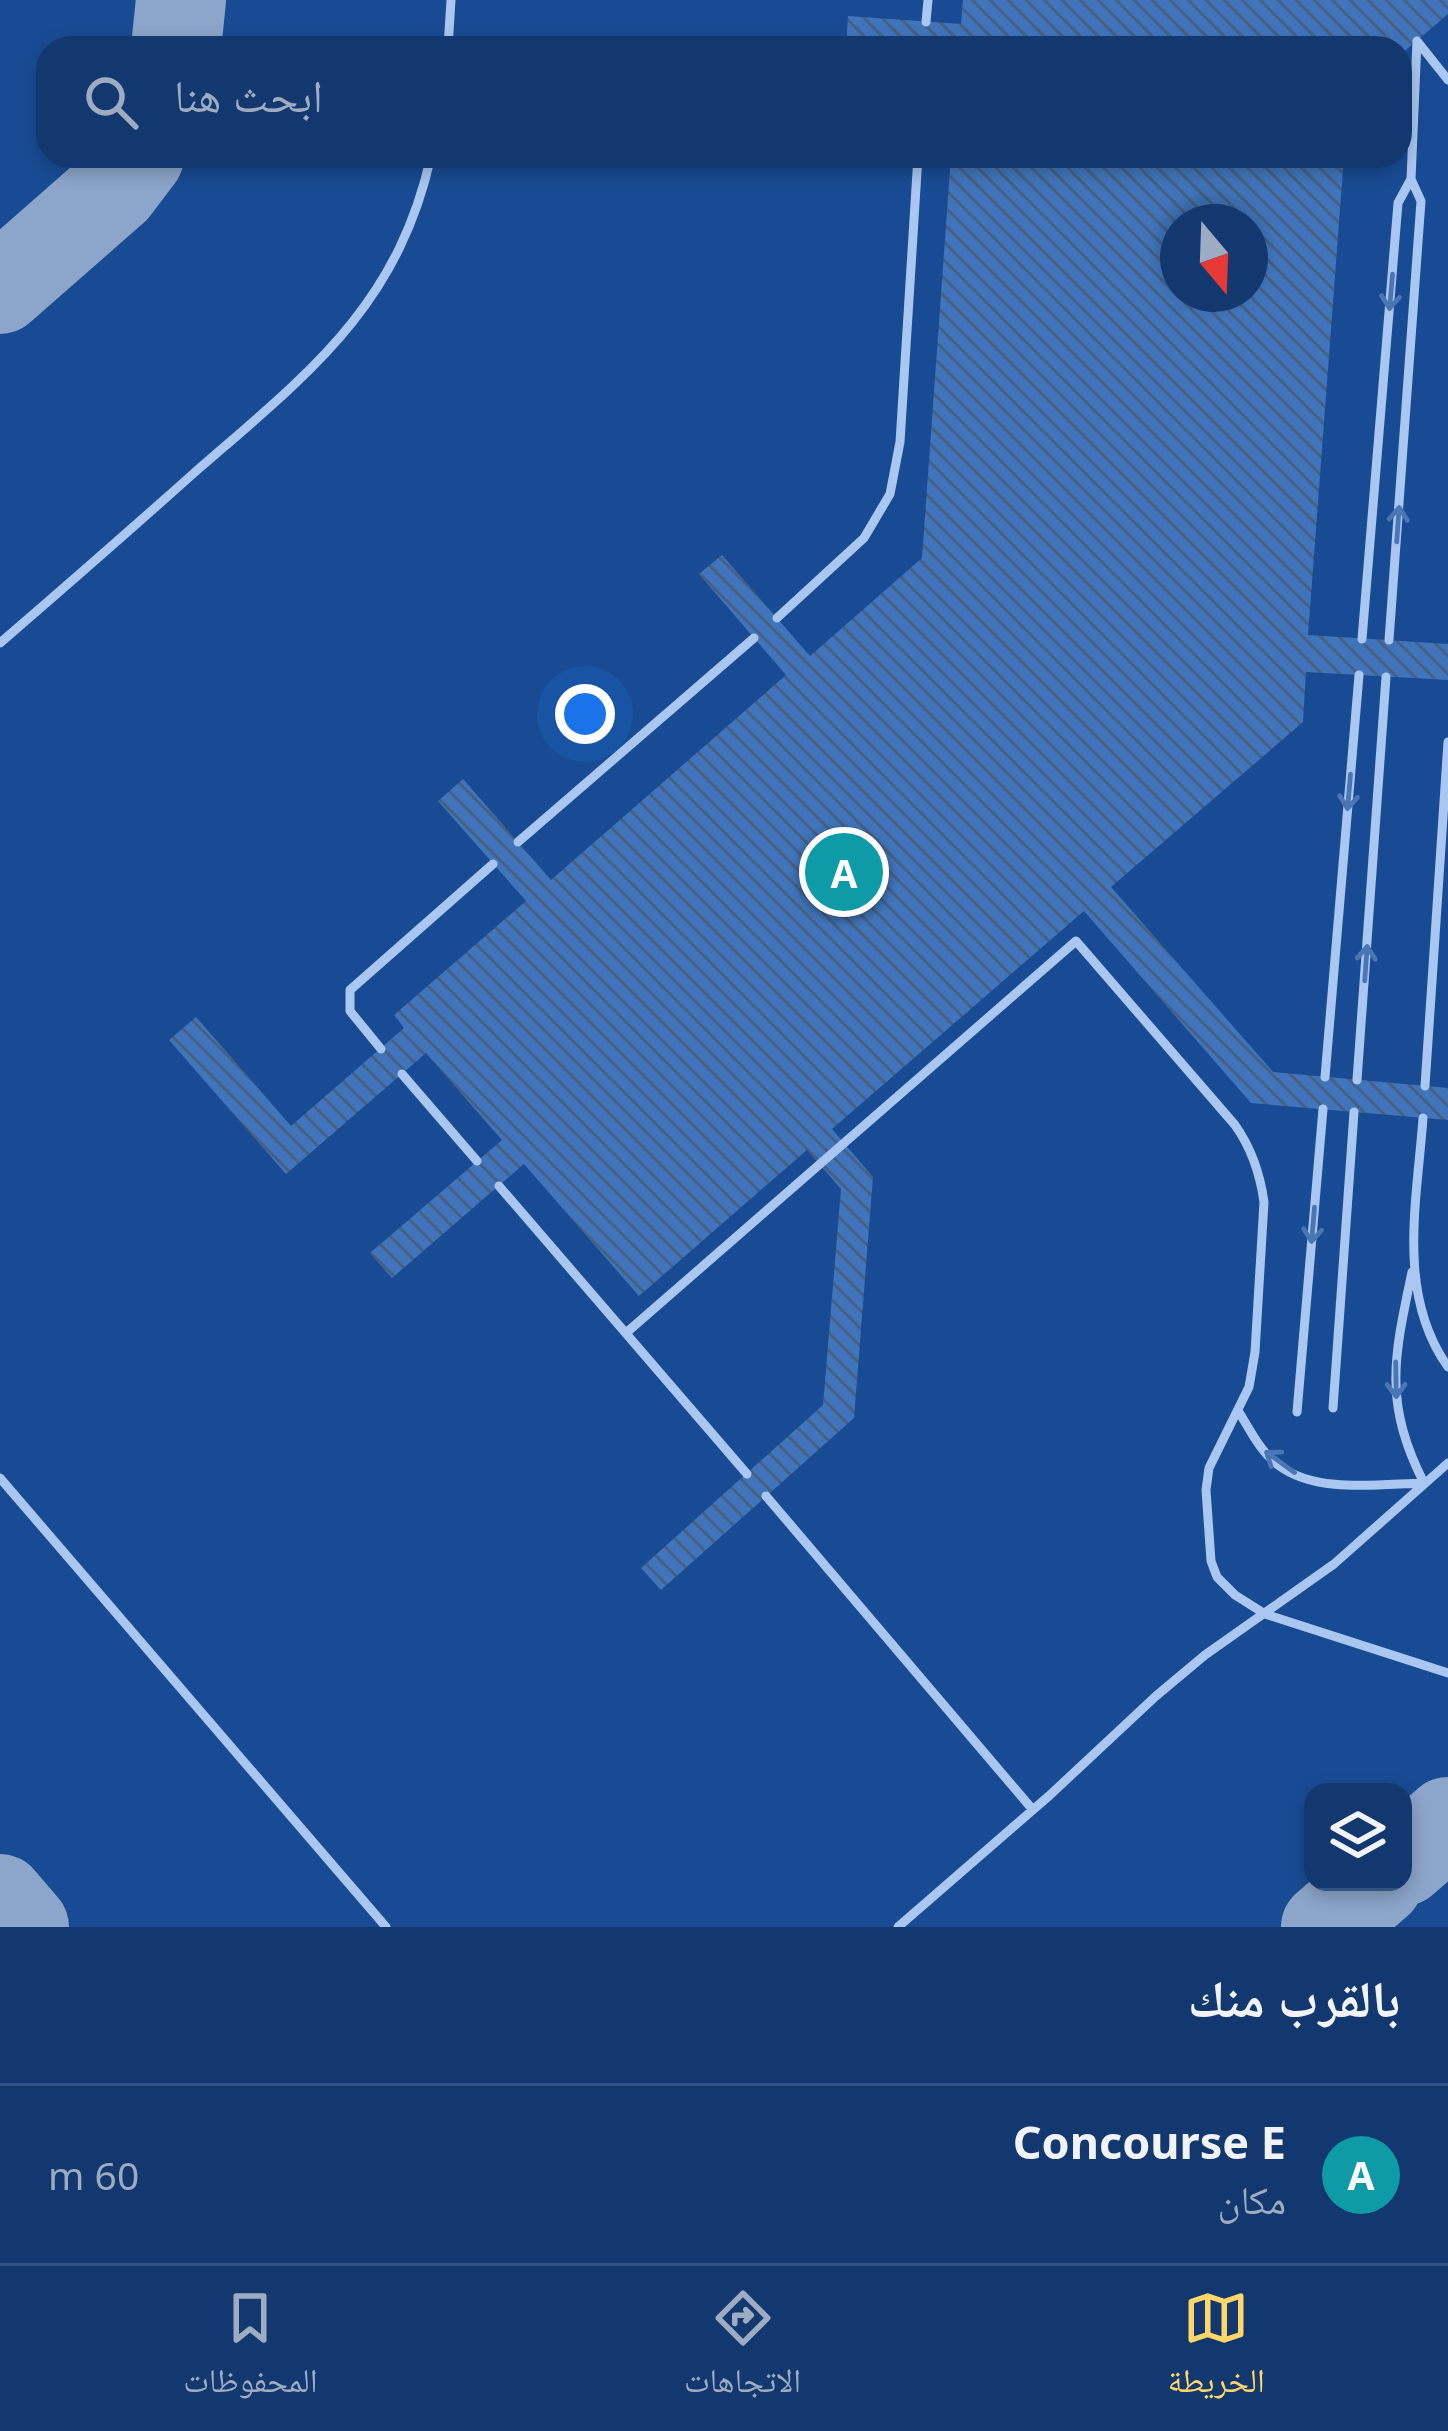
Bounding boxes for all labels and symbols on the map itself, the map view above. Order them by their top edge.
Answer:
north arrow [1160,204,1268,312]
one-way arrow [1379,272,1402,311]
one-way arrow [1386,505,1409,544]
your location [555,684,615,744]
one-way arrow [1338,771,1361,810]
pin: A [805,827,883,917]
one-way arrow [1354,944,1377,983]
one-way arrow [1301,1205,1324,1244]
one-way arrow [1385,1360,1407,1399]
one-way arrow [1264,1450,1297,1475]

